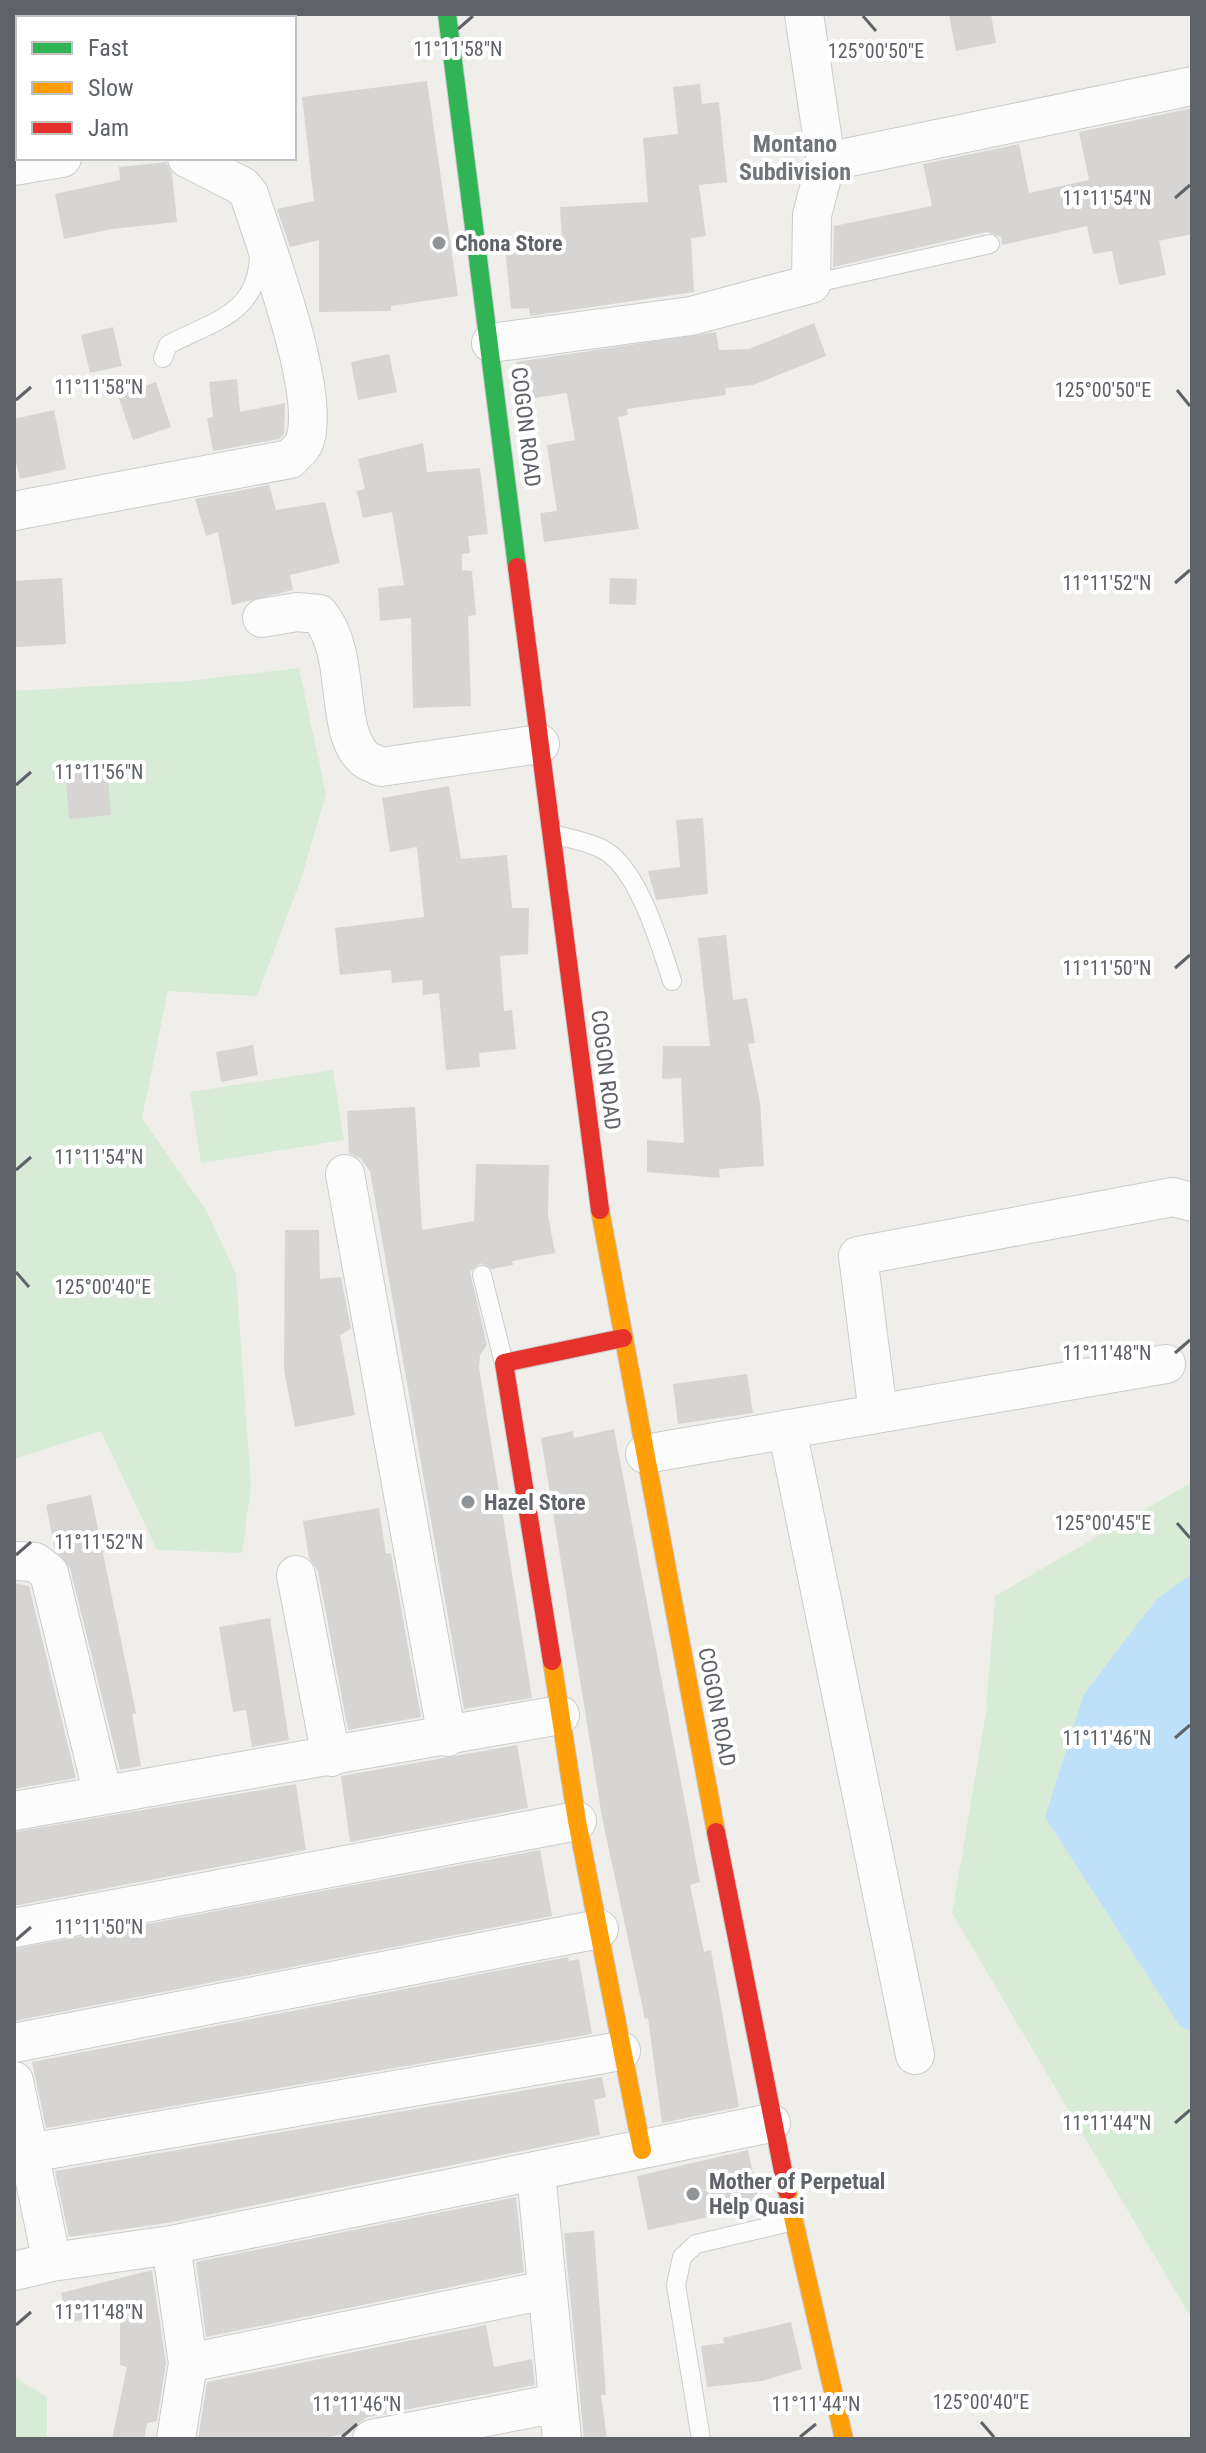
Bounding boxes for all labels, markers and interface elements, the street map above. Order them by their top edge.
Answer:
legend [16,16,296,160]
text: Fast [88,34,129,62]
text: 11°11'58"N [413,37,503,61]
text: 125°00'50"E [828,39,924,63]
text: Slow [88,74,134,102]
text: Jam [88,114,129,142]
district label: Montano Subdivision [739,130,851,186]
text: 11°11'54"N [1062,186,1152,210]
place label: Chona Store [455,231,562,256]
marker: Chona Store [430,234,448,252]
street label: COGON ROAD [506,366,546,488]
text: 11°11'58"N [54,375,144,399]
text: 125°00'50"E [1055,378,1151,402]
text: 11°11'52"N [1062,571,1152,595]
text: 11°11'56"N [54,760,144,784]
text: 11°11'50"N [1062,956,1152,980]
street label: COGON ROAD [586,1009,626,1131]
text: 11°11'54"N [54,1145,144,1169]
text: 125°00'40"E [55,1275,151,1299]
text: 11°11'48"N [1062,1341,1152,1365]
place label: Hazel Store [484,1490,586,1515]
marker: Hazel Store [459,1493,477,1511]
text: 125°00'45"E [1055,1511,1151,1535]
text: 11°11'52"N [54,1530,144,1554]
street label: COGON ROAD [693,1645,741,1769]
text: 11°11'46"N [1062,1726,1152,1750]
text: 11°11'50"N [54,1915,144,1939]
text: 11°11'44"N [1062,2111,1152,2135]
place label: Mother of Perpetual Help Quasi [709,2169,885,2219]
marker: Mother of Perpetual Help Quasi [684,2185,702,2203]
text: 11°11'48"N [54,2300,144,2324]
text: 125°00'40"E [933,2390,1029,2414]
text: 11°11'46"N [312,2392,402,2416]
text: 11°11'44"N [771,2392,861,2416]

